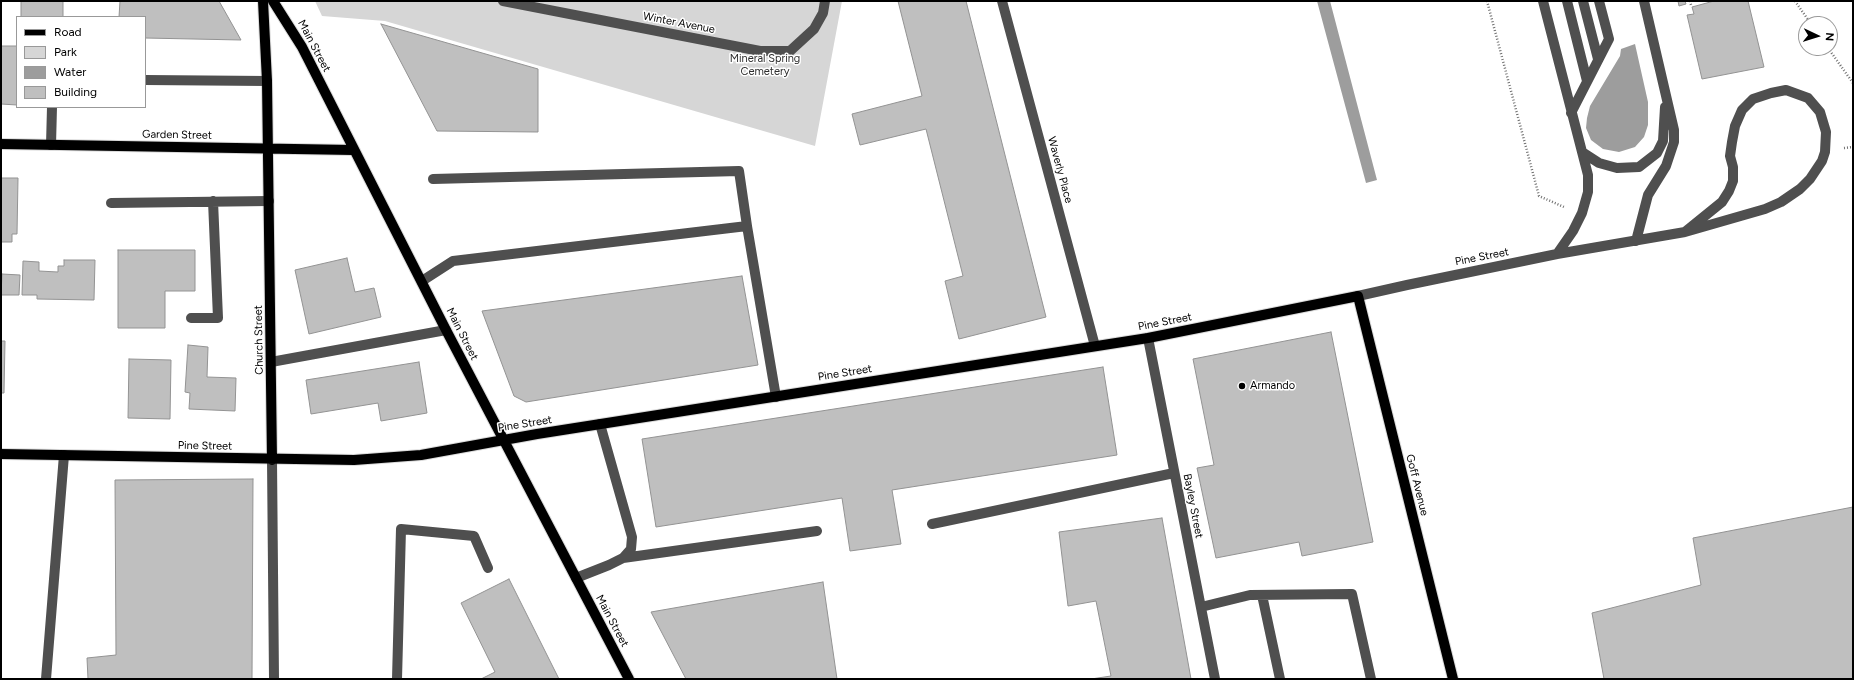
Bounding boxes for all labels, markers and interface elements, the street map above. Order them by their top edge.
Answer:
street label: Winter Avenue [642,10,716,36]
legend [16,16,146,108]
north arrow [1798,16,1838,56]
street label: Main Street [295,18,333,74]
text: Road [54,25,82,39]
text: N [1823,32,1836,41]
text: Park [54,45,77,59]
park label: Mineral Spring Cemetery [730,52,800,78]
text: Water [54,65,86,79]
text: Building [54,85,97,99]
street label: Garden Street [142,128,212,142]
street label: Waverly Place [1045,135,1075,205]
street label: Pine Street [1454,245,1510,269]
street label: Church Street [252,305,266,375]
street label: Main Street [443,306,481,362]
street label: Pine Street [1137,310,1193,334]
street label: Pine Street [817,362,873,384]
place label: Armando [1250,379,1295,393]
marker: Armando [1237,381,1247,391]
street label: Pine Street [497,413,553,435]
street label: Pine Street [178,439,232,453]
street label: Goff Avenue [1403,453,1431,517]
street label: Bayley Street [1180,473,1206,539]
street label: Main Street [593,593,631,649]

